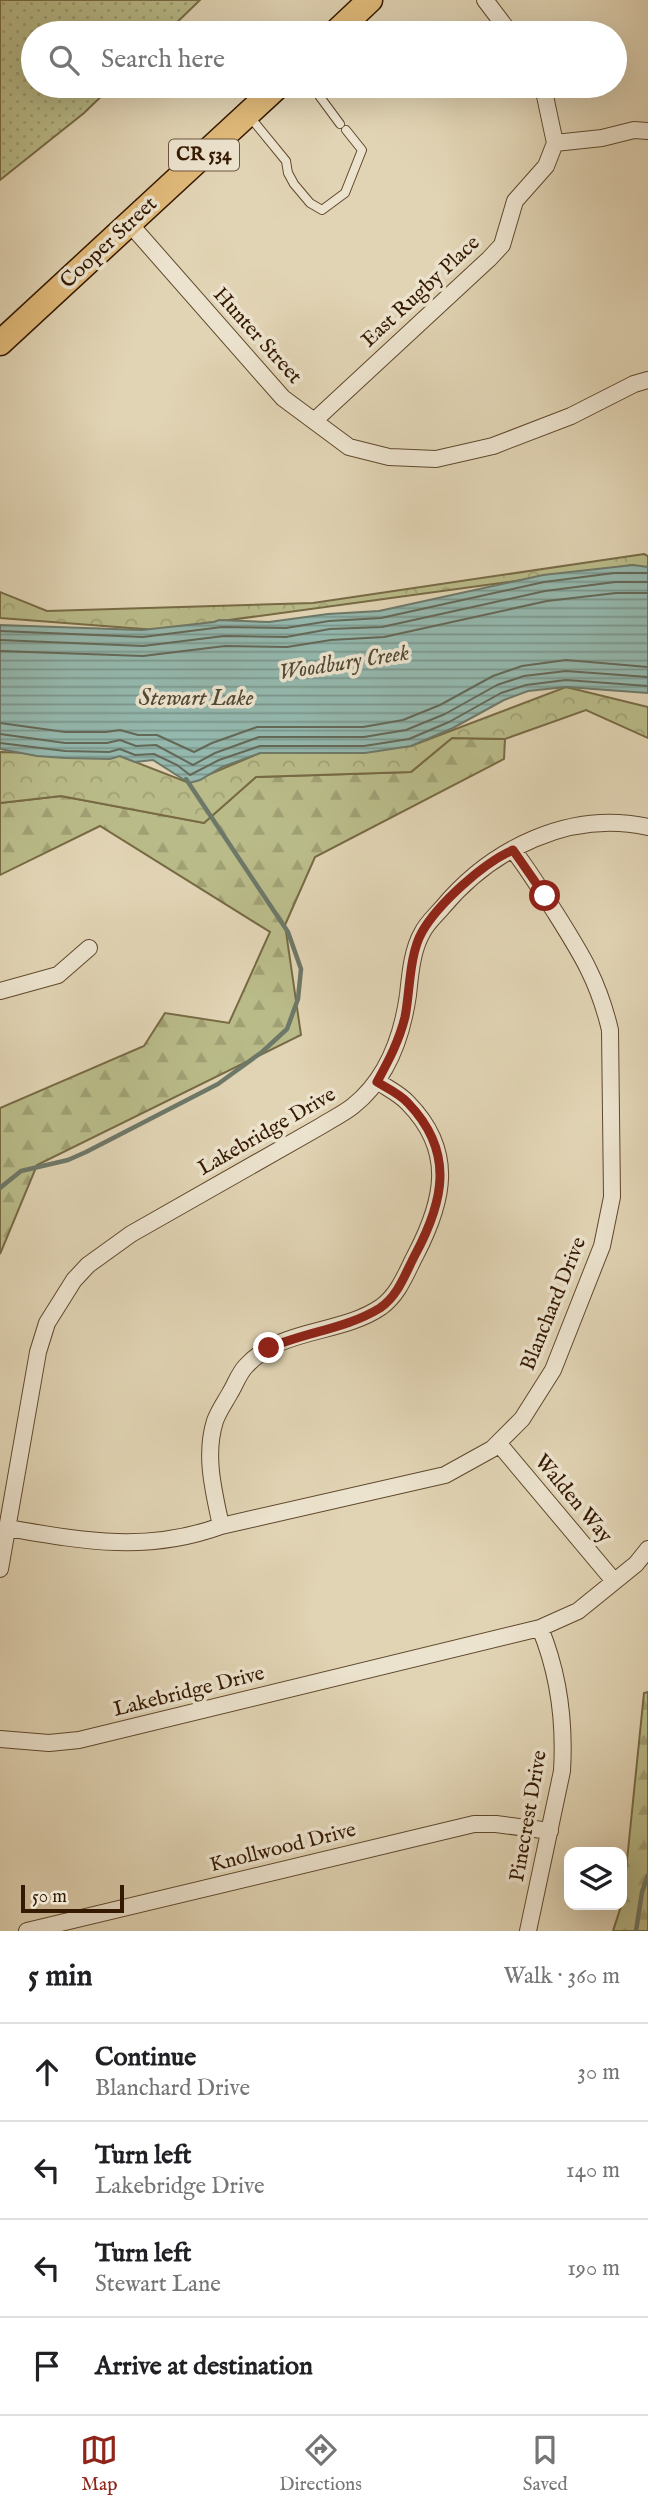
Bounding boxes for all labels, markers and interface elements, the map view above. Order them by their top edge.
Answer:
search box [21,21,627,98]
icon: search [45,41,83,79]
text: Search here [101,43,225,76]
road number: CR 534 [169,140,239,170]
street label: Cooper Street [55,191,163,295]
street label: East Rugby Place [356,230,486,354]
street label: Hunter Street [206,282,308,390]
water label: Woodbury Creek [277,638,411,688]
water label: Stewart Lake [139,684,254,713]
route start [529,880,560,911]
street label: Lakebridge Drive [193,1081,341,1182]
street label: Blanchard Drive [515,1233,593,1375]
route end [253,1332,284,1363]
street label: Walden Way [528,1449,618,1550]
street label: Lakebridge Drive [111,1660,268,1724]
street label: Pinecrest Drive [504,1748,554,1884]
street label: Knollwood Drive [207,1817,359,1879]
map controls [564,1847,627,1910]
button: layers [564,1847,627,1910]
scale bar [21,1882,124,1914]
text: 50 m [32,1885,67,1909]
text: 5 min [28,1958,93,1996]
text: Walk · 360 m [503,1962,620,1991]
text: Continue [95,2041,196,2074]
icon: ahead [28,2053,66,2091]
text: 30 m [577,2058,620,2087]
text: Blanchard Drive [95,2074,250,2103]
text: Turn left [95,2139,192,2172]
icon: left [28,2151,66,2189]
text: 140 m [566,2156,620,2185]
text: Lakebridge Drive [95,2172,265,2201]
text: Turn left [95,2237,192,2270]
icon: left [28,2249,66,2287]
text: 190 m [567,2254,620,2283]
text: Stewart Lane [95,2270,221,2299]
icon: arrive [28,2347,66,2385]
text: Arrive at destination [95,2350,313,2383]
tab: Map [80,2431,118,2497]
tab: Directions [279,2431,362,2497]
tab: Saved [523,2431,568,2497]

